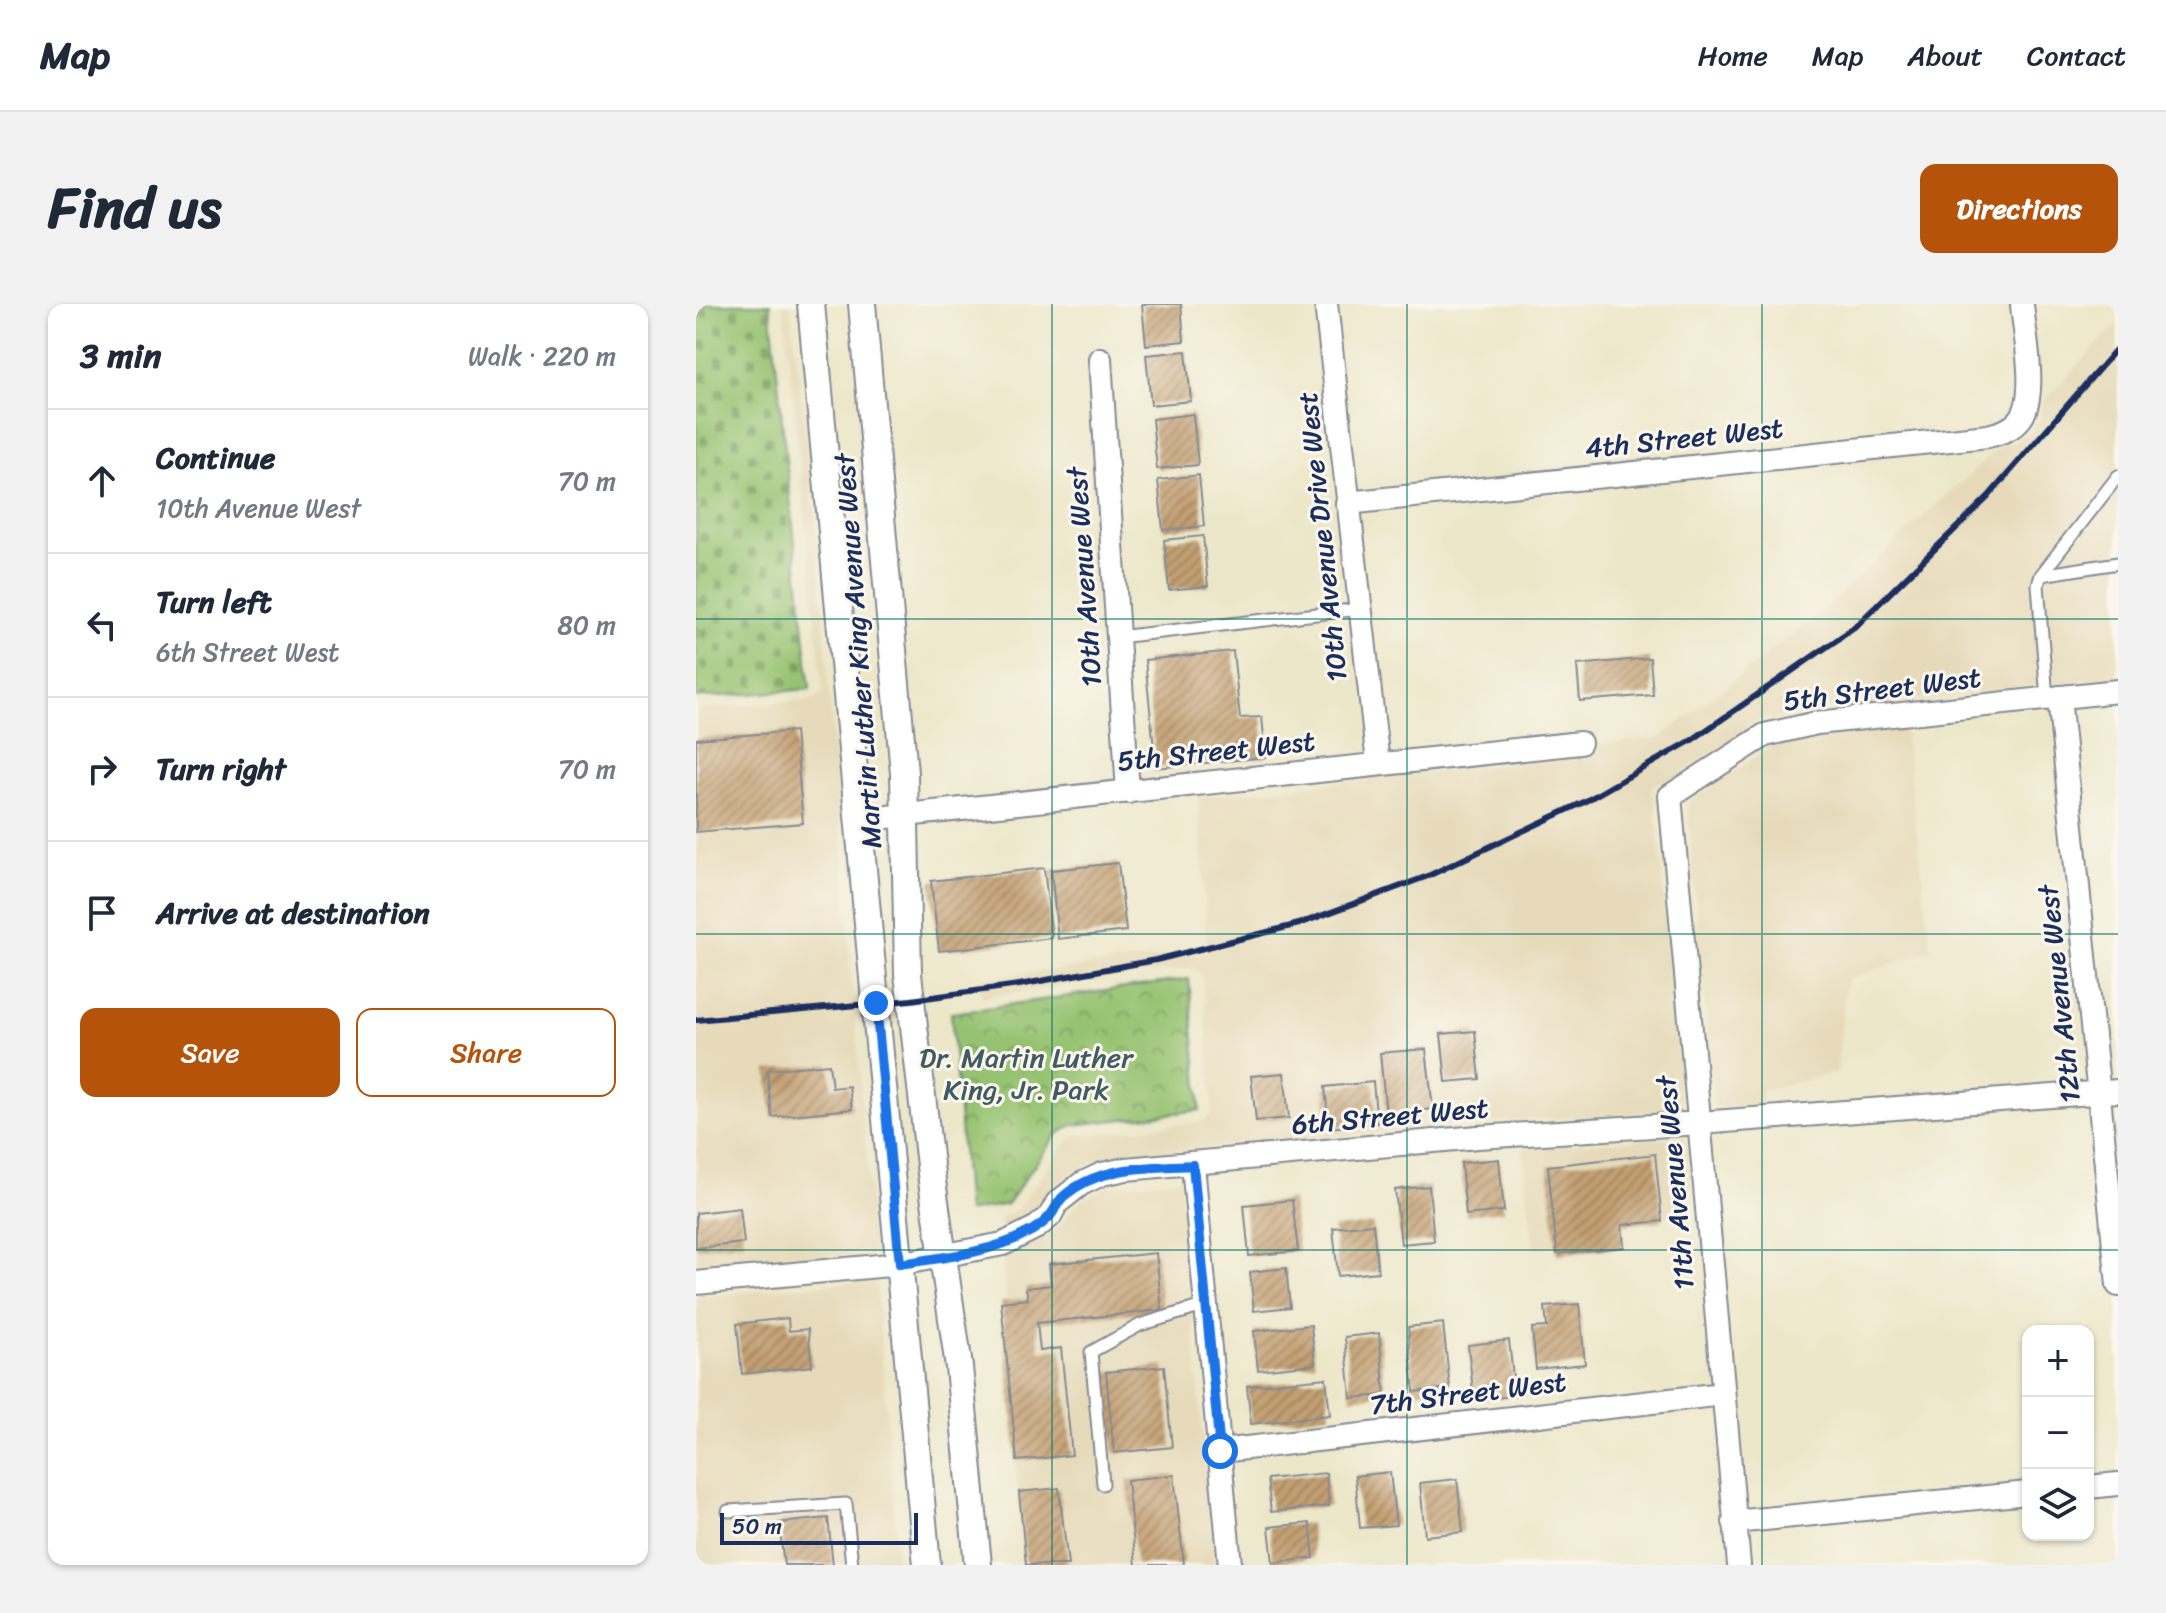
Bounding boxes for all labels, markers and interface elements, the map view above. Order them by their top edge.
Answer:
text: Map [40,22,110,89]
text: Home [1698,31,1768,80]
text: Map [1812,31,1863,80]
text: About [1907,31,1983,80]
text: Contact [2027,31,2126,80]
text: Find us [48,159,221,258]
button: Directions [1920,164,2118,253]
text: 3 min [80,326,161,386]
text: Walk · 220 m [468,333,616,379]
street label: 10th Avenue Drive West [1282,389,1362,685]
street label: 4th Street West [1582,403,1786,473]
text: Continue [156,431,275,485]
street label: Martin Luther King Avenue West [820,450,896,850]
text: 70 m [558,458,616,504]
icon: ahead [80,459,124,503]
street label: 10th Avenue West [1052,464,1116,689]
text: 10th Avenue West [156,485,361,531]
text: Turn left [156,575,272,629]
text: 80 m [557,602,616,648]
icon: left [80,603,124,647]
text: 6th Street West [156,629,339,675]
street label: 5th Street West [1780,653,1984,725]
street label: 5th Street West [1115,716,1317,786]
text: Turn right [156,742,286,796]
text: 70 m [558,746,616,792]
icon: right [80,747,124,791]
street label: 12th Avenue West [2023,881,2095,1106]
text: Arrive at destination [156,886,430,940]
icon: arrive [80,891,124,935]
route end [858,985,894,1021]
button: Save [80,1008,340,1097]
button: Share [356,1008,616,1097]
park label: Dr. Martin Luther King, Jr. Park [919,1033,1134,1114]
street label: 11th Avenue West [1641,1072,1709,1292]
street label: 6th Street West [1289,1083,1491,1149]
map controls [2022,1325,2094,1541]
button: + [2022,1325,2094,1397]
street label: 7th Street West [1367,1357,1569,1429]
button: − [2022,1397,2094,1469]
route start [1202,1433,1238,1469]
button: layers [2022,1469,2094,1541]
text: 50 m [732,1507,782,1546]
scale bar [720,1509,918,1545]

